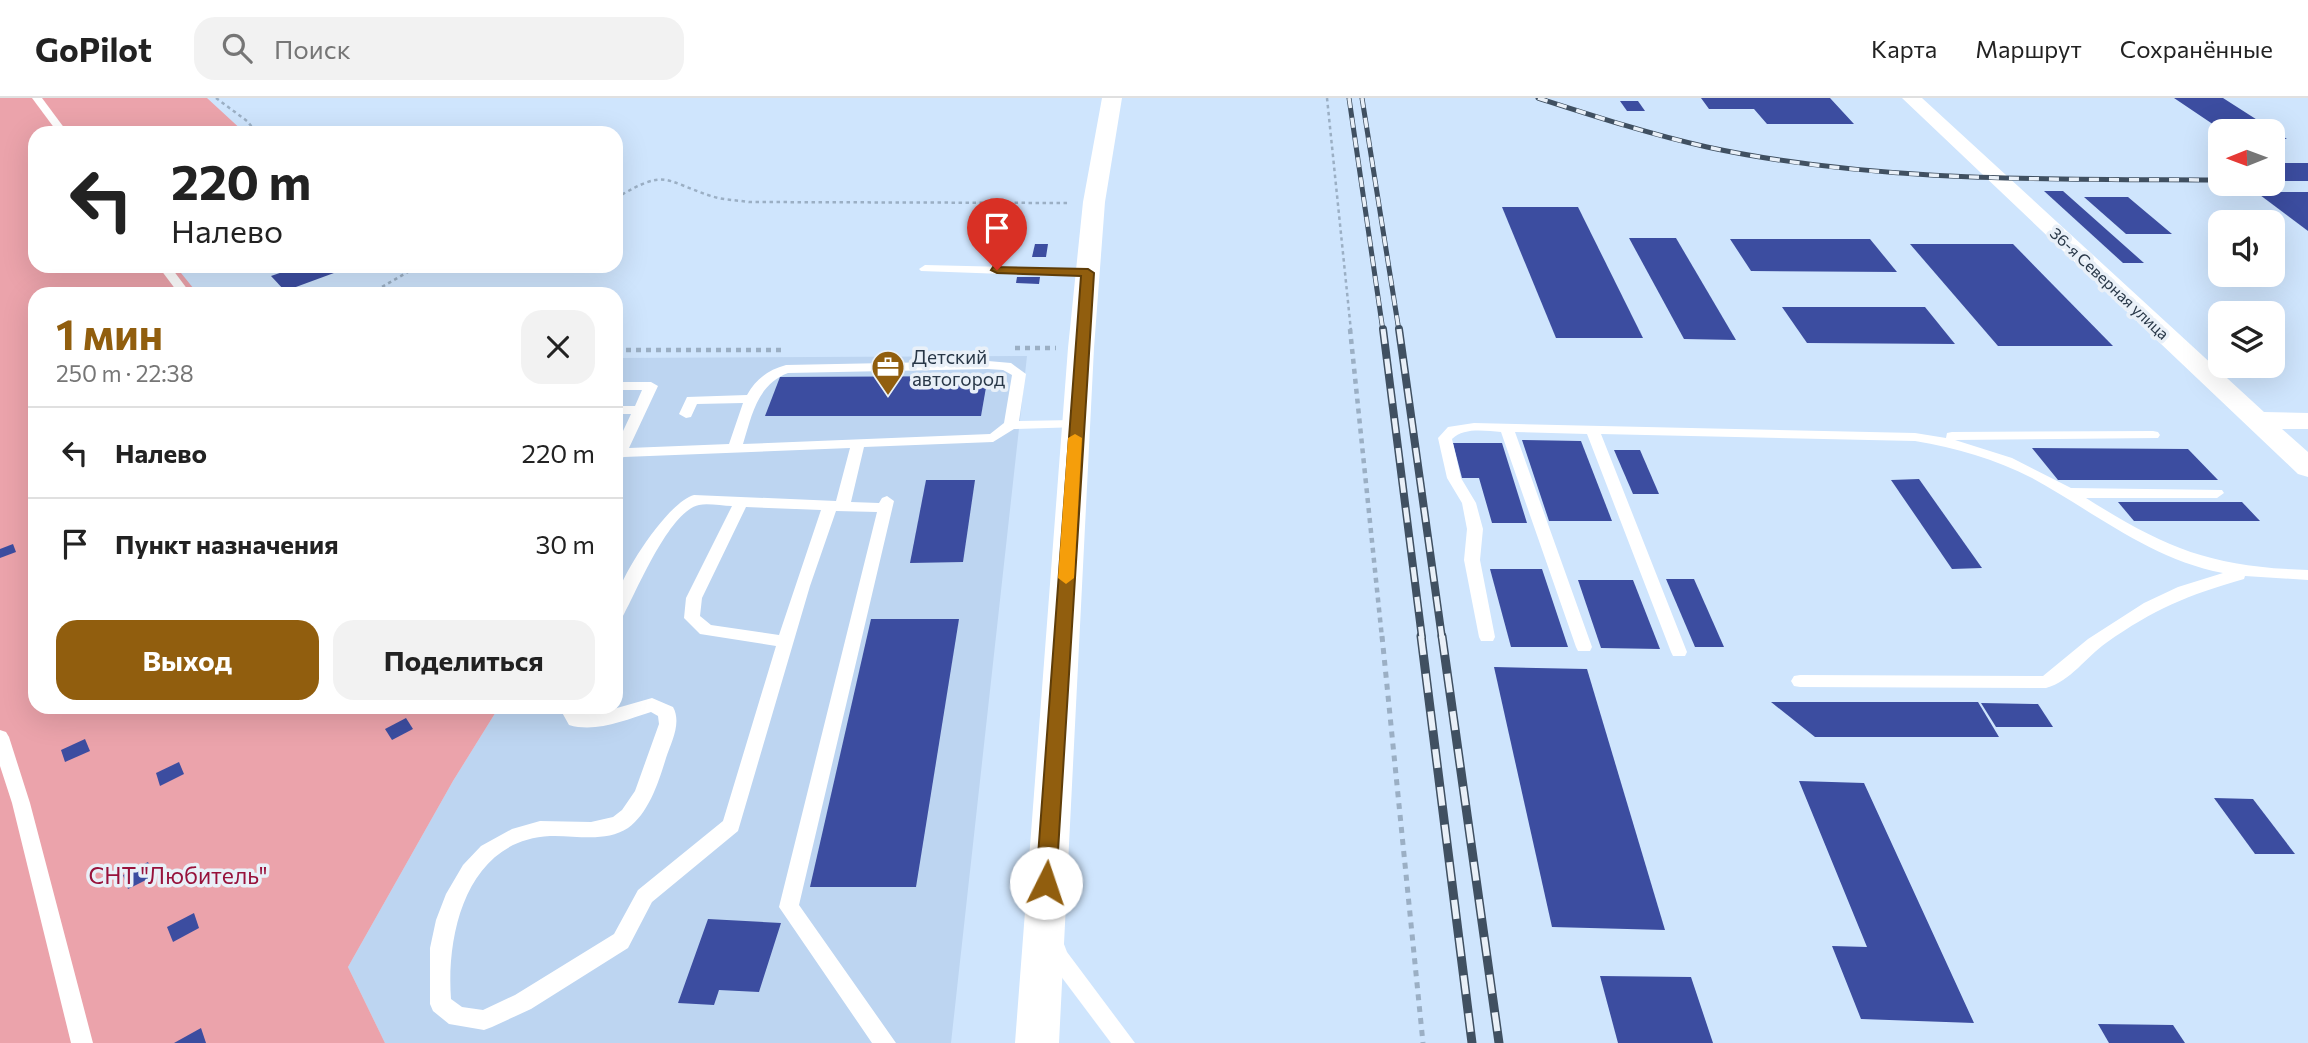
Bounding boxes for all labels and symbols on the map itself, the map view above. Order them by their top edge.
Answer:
north arrow [2208,119,2286,196]
pin [967,198,1027,270]
street label: 36-я Северная улица [2047,223,2173,343]
place label: Детский автогород [912,345,1005,390]
office icon: Детский автогород [869,348,907,397]
position arrow [1009,846,1083,920]
park label: СНТ "Любитель" [88,861,268,889]

